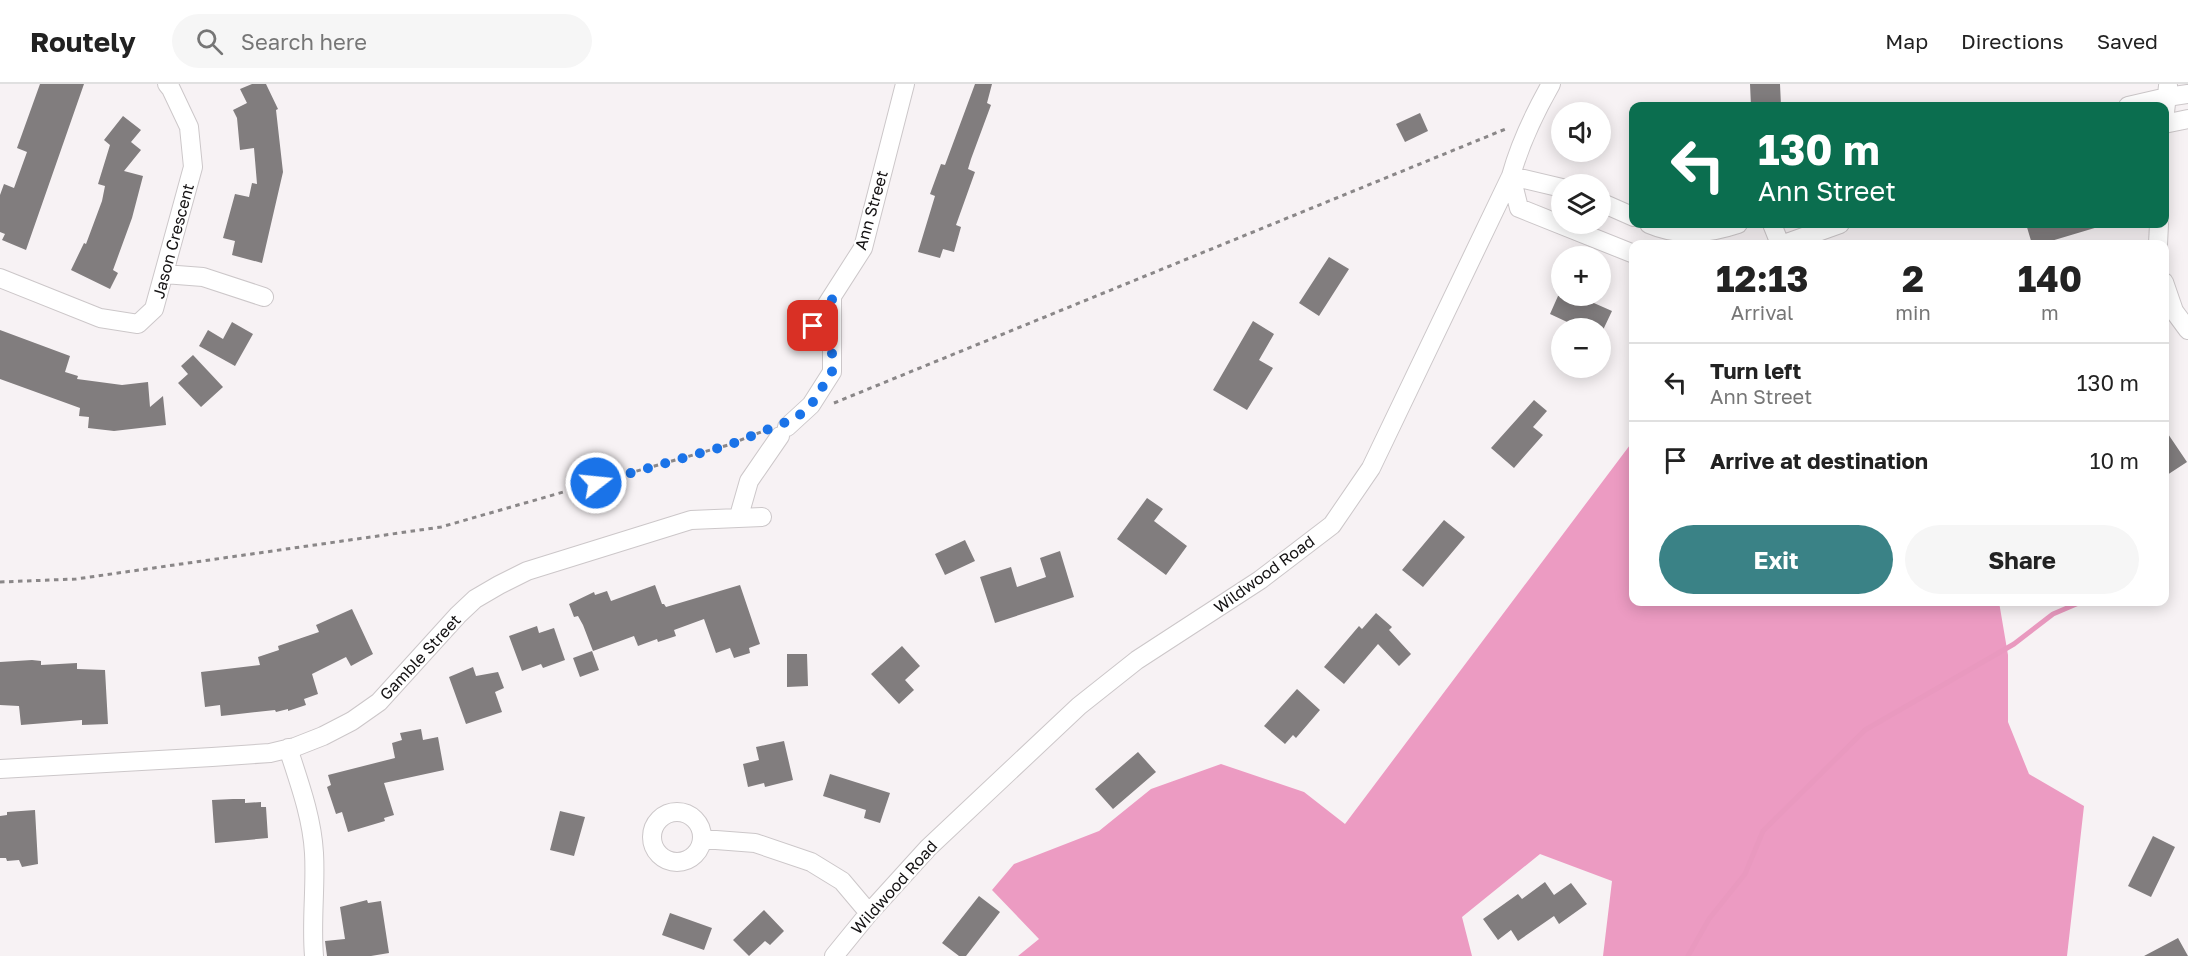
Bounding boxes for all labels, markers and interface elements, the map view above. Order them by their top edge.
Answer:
search box [172,14,592,68]
text: Routely [30,25,136,58]
icon: search [193,25,226,58]
text: Search here [241,28,367,55]
text: Map [1885,28,1928,54]
text: Directions [1961,28,2064,54]
text: Saved [2097,28,2158,54]
map controls [1551,102,1611,378]
button: sound [1551,102,1611,162]
text: 130 m [1758,124,1880,174]
icon: left [1659,126,1737,204]
street label: Ann Street [850,168,892,252]
button: layers [1551,174,1611,234]
text: Ann Street [1758,175,1896,207]
street label: Jason Crescent [148,181,198,301]
button: + [1551,246,1611,306]
text: 12:13 [1716,257,1808,300]
text: 2 [1902,257,1924,300]
text: 140 [2018,257,2082,300]
pin [787,300,838,351]
text: Arrival [1731,300,1794,324]
text: min [1895,300,1931,324]
text: m [2041,300,2059,324]
icon: arrive [796,309,829,342]
button: − [1551,318,1611,378]
text: Turn left [1710,357,1801,384]
icon: left [1659,366,1692,399]
text: 130 m [2077,369,2139,396]
text: Ann Street [1710,384,1812,408]
icon: arrive [1659,444,1692,477]
text: Arrive at destination [1710,447,1928,474]
text: 10 m [2090,447,2139,474]
position arrow [564,451,628,515]
button: Exit [1659,525,1893,594]
button: Share [1905,525,2139,594]
street label: Wildwood Road [1210,531,1318,617]
street label: Gamble Street [375,610,465,704]
street label: Wildwood Road [847,836,941,938]

